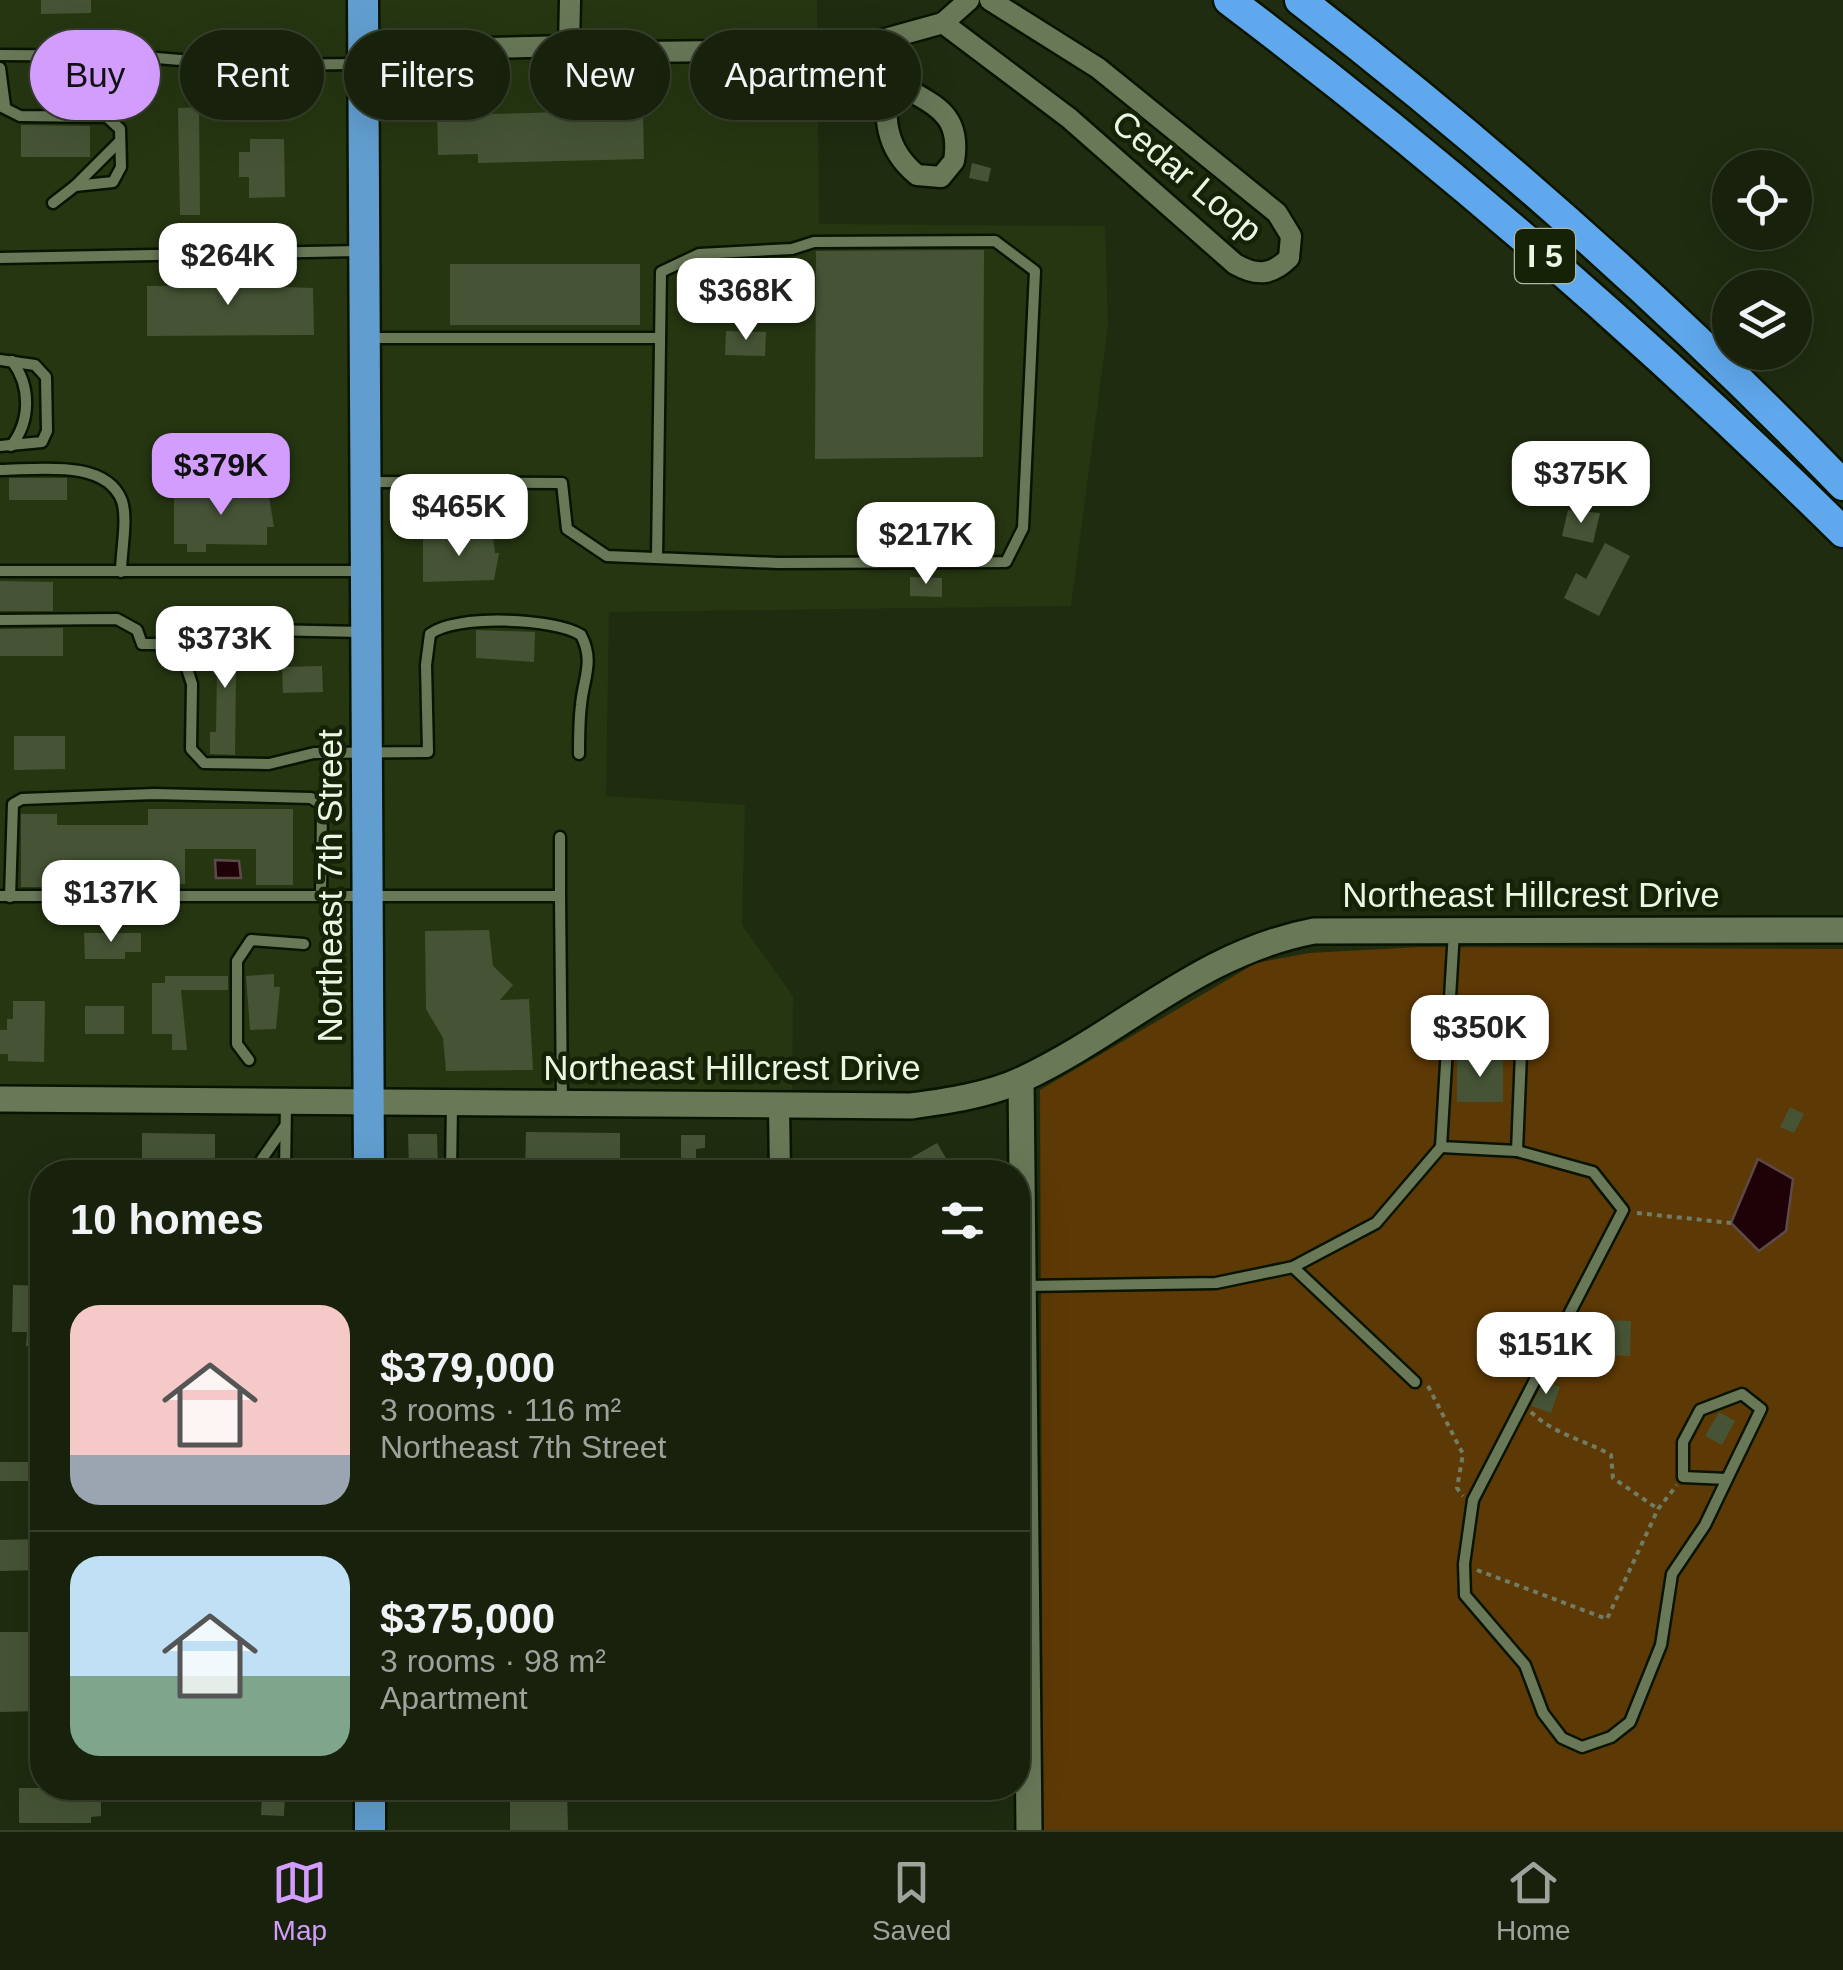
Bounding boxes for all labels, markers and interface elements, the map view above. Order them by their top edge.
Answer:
chip: Buy [30,30,160,120]
chip: Rent [180,30,324,120]
chip: Filters [344,30,510,120]
chip: New [530,30,670,120]
chip: Apartment [690,30,921,120]
street label: Cedar Loop [1105,102,1270,249]
map controls [1712,150,1812,370]
button: locate [1712,150,1812,250]
pin: $264K [158,223,298,308]
road number: I 5 [1515,229,1575,283]
text: $264K [181,237,275,273]
pin: $368K [676,258,816,343]
button: layers [1712,270,1812,370]
text: $368K [699,272,793,308]
pin: $379K [151,433,291,518]
pin: $375K [1511,441,1651,526]
text: $379K [174,447,268,483]
text: $375K [1534,455,1628,491]
pin: $465K [389,474,529,559]
text: $465K [412,488,506,524]
pin: $217K [856,502,996,587]
text: $217K [879,516,973,552]
pin: $373K [155,606,295,691]
text: $373K [178,620,272,656]
street label: Northeast 7th Street [310,729,349,1043]
pin: $137K [41,860,181,945]
text: $137K [64,874,158,910]
street label: Northeast Hillcrest Drive [1342,875,1720,914]
pin: $350K [1410,995,1550,1080]
text: $350K [1433,1009,1527,1045]
street label: Northeast Hillcrest Drive [543,1048,921,1087]
icon: filters [935,1193,990,1248]
text: 10 homes [70,1196,264,1243]
pin: $151K [1476,1312,1616,1397]
text: $151K [1499,1326,1593,1362]
text: $379,000 [380,1344,555,1391]
icon: home [150,1345,270,1465]
text: 3 rooms · 116 m² [380,1392,621,1428]
text: Northeast 7th Street [380,1429,666,1465]
text: $375,000 [380,1595,555,1642]
icon: home [150,1596,270,1716]
text: 3 rooms · 98 m² [380,1643,606,1679]
text: Apartment [380,1680,528,1716]
tab: Map [272,1855,327,1947]
tab: Saved [872,1855,951,1947]
tab: Home [1496,1855,1571,1947]

